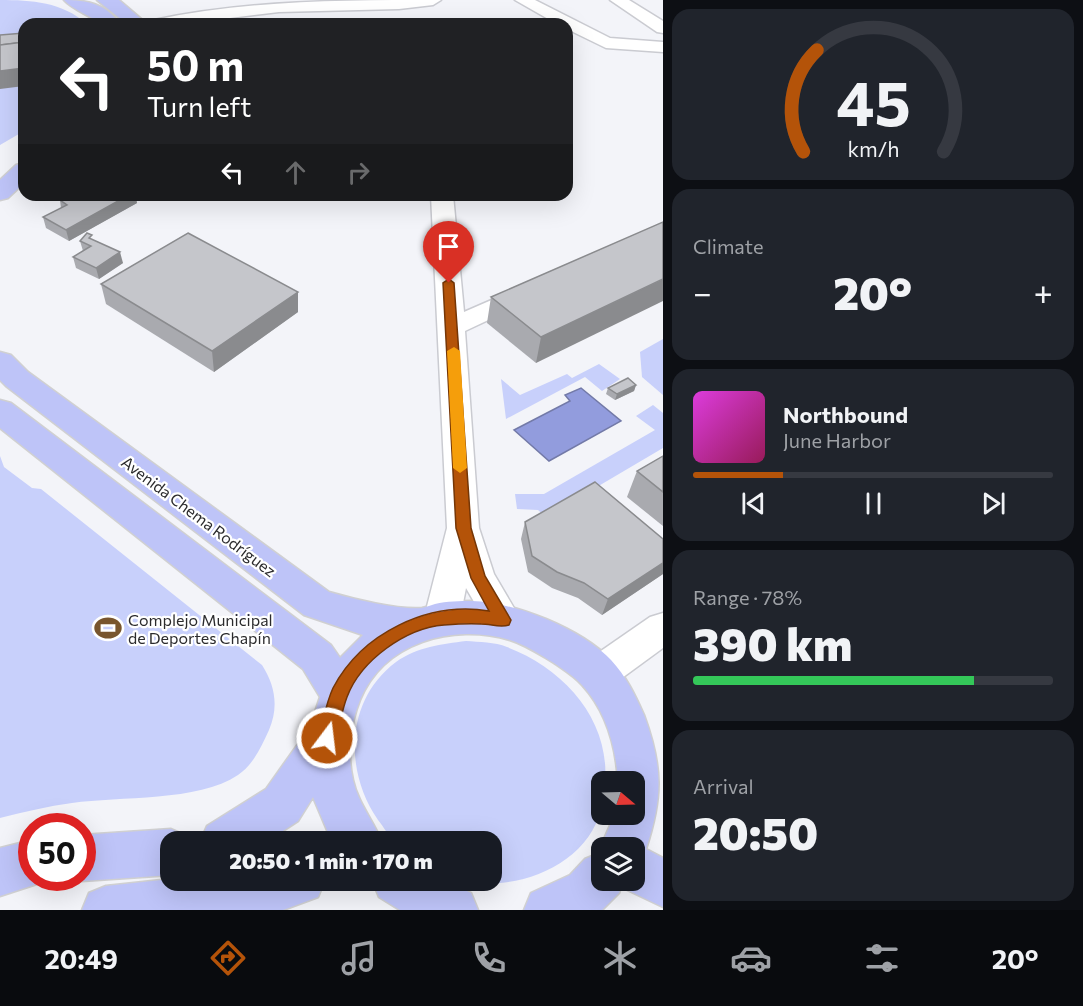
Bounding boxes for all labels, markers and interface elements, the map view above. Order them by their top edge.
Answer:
text: 50 m [147,38,244,90]
icon: left [48,42,126,120]
text: 45 [836,63,910,139]
text: Turn left [147,90,251,123]
text: km/h [847,135,899,161]
icon: left [216,156,249,189]
icon: ahead [279,156,312,189]
icon: right [342,156,375,189]
pin [423,221,474,283]
icon: arrive [432,230,465,263]
text: Climate [693,234,763,258]
text: 20° [833,264,912,319]
text: − [693,271,712,312]
text: + [1034,271,1053,312]
text: Northbound [783,401,908,428]
text: June Harbor [783,428,891,452]
street label: Avenida Chema Rodríguez [118,452,280,580]
icon: previous [737,487,770,520]
icon: pause [857,487,890,520]
icon: next [977,487,1010,520]
text: Range · 78% [693,585,802,609]
place label: Complejo Municipal de Deportes Chapín [128,610,273,647]
sports icon: Complejo Municipal de Deportes Chapín [93,613,123,643]
text: 390 km [693,615,852,670]
position arrow [295,706,359,770]
north arrow [591,771,645,825]
map controls [591,771,645,891]
text: Arrival [693,774,754,798]
text: 20:50 [693,804,818,859]
speed limit sign: 50 [18,813,96,891]
button: layers [591,837,645,891]
text: 20:50 · 1 min · 170 m [229,847,433,874]
icon: directions [207,937,249,979]
icon: music [338,937,380,979]
icon: phone [468,937,510,979]
icon: climate [599,937,641,979]
icon: car [730,937,772,979]
icon: filters [861,937,903,979]
text: 20:49 [44,942,118,975]
text: 20° [992,942,1038,975]

